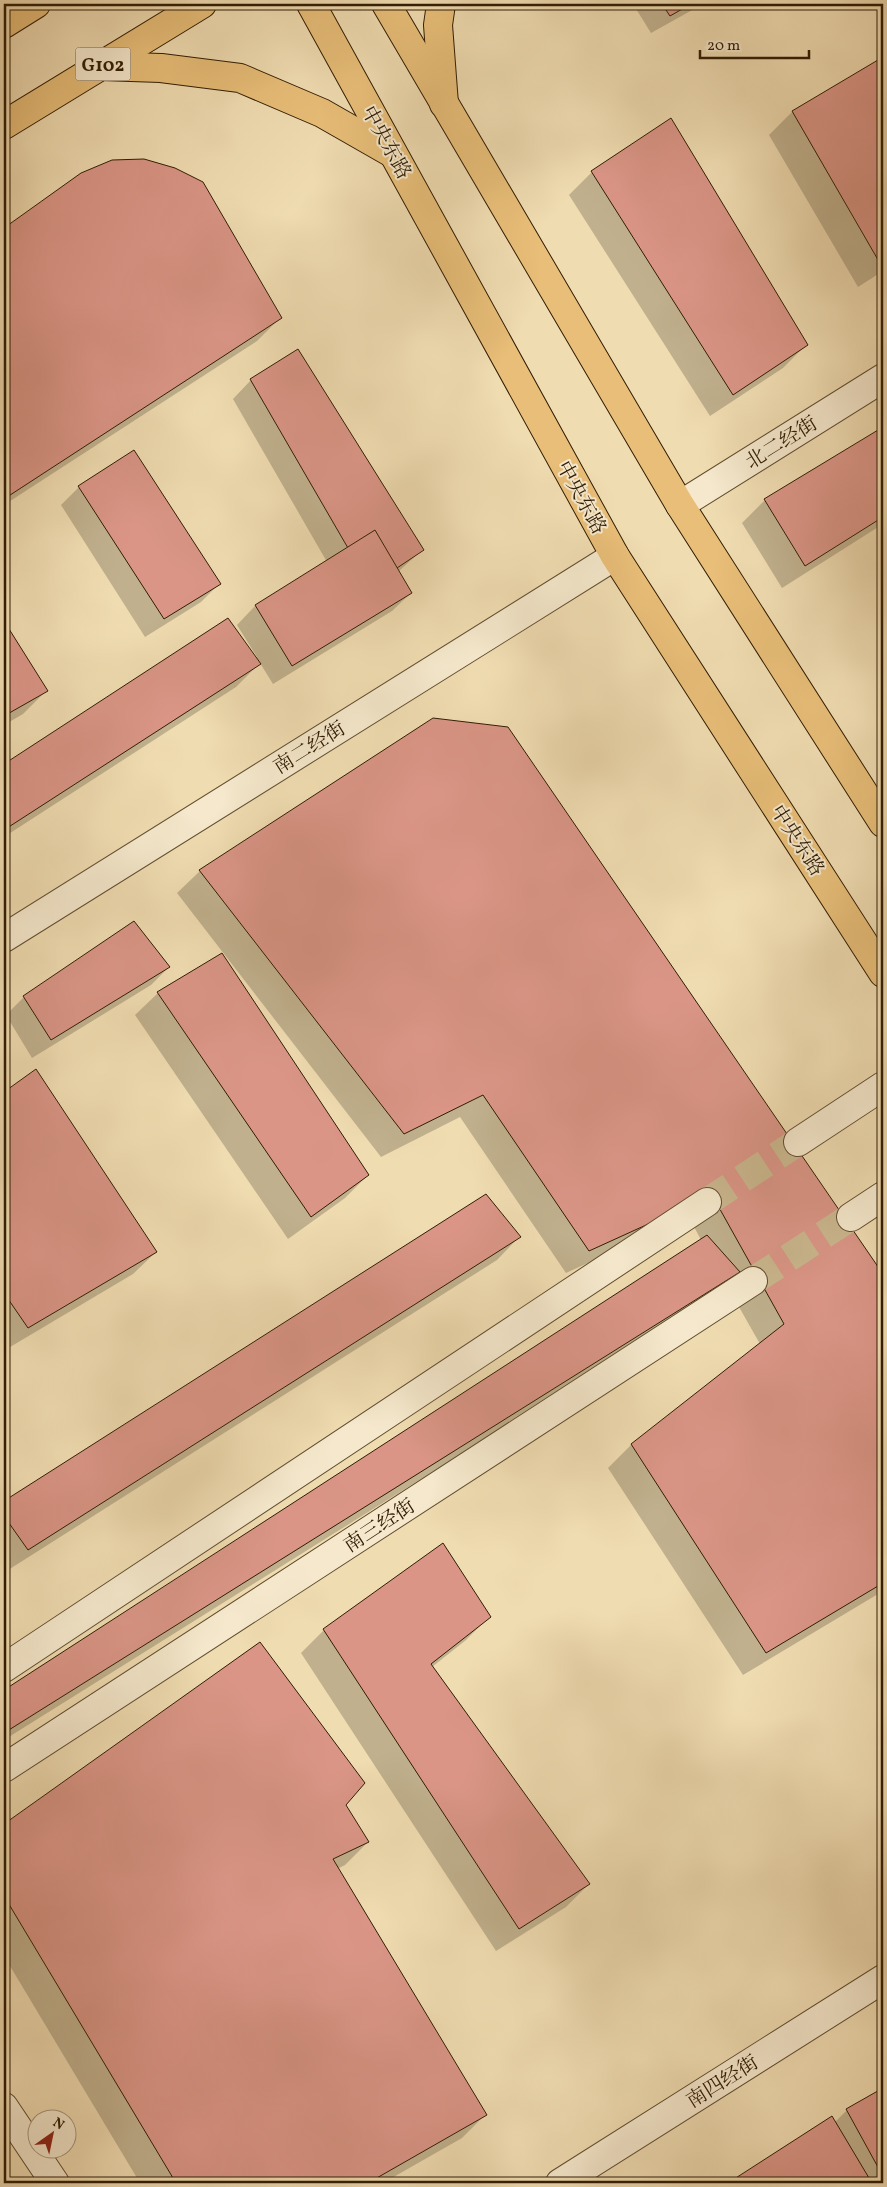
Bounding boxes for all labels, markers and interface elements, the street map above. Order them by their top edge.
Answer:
scale bar [700,28,808,60]
text: 20 m [707,36,740,57]
road number: G102 [76,48,130,80]
street label: 中央东路 [354,101,417,185]
street label: 北二经街 [741,411,823,477]
street label: 中央东路 [549,456,612,540]
street label: 南二经街 [269,716,351,782]
street label: 中央东路 [763,800,830,882]
street label: 南三经街 [339,1493,421,1560]
street label: 南四经街 [682,2050,764,2116]
north arrow [28,2110,78,2160]
text: N [49,2114,68,2135]

